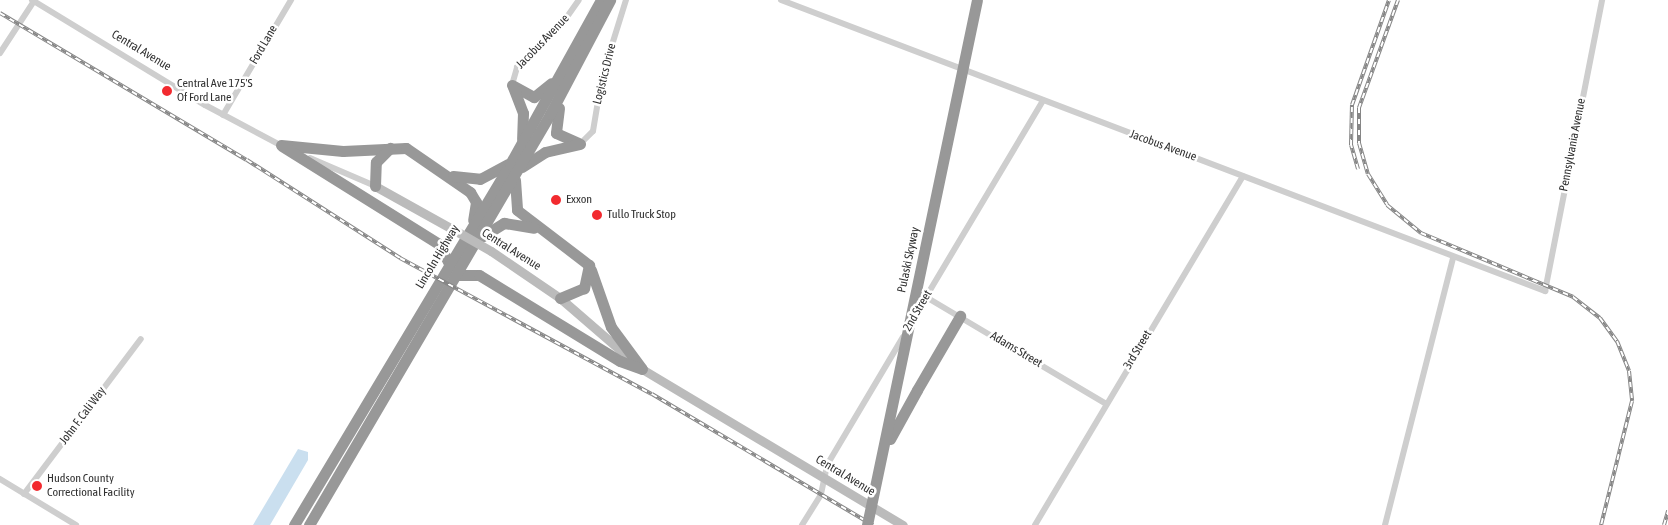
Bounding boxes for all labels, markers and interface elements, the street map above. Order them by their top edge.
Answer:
street label: Jacobus Avenue [513,12,573,72]
street label: Ford Lane [247,23,281,67]
street label: Central Avenue [109,28,173,74]
street label: Logistics Drive [590,42,620,106]
place label: Central Ave 175'S Of Ford Lane [177,77,253,105]
marker: Central Ave 175'S Of Ford Lane [161,85,173,97]
street label: Pennsylvania Avenue [1557,97,1589,193]
street label: Jacobus Avenue [1128,127,1198,165]
place label: Exxon [566,193,592,207]
marker: Exxon [550,194,562,206]
place label: Tullo Truck Stop [607,208,676,222]
marker: Tullo Truck Stop [591,209,603,221]
street label: Lincoln Highway [413,222,463,292]
street label: Central Avenue [479,226,543,274]
street label: Pulaski Skyway [895,226,923,294]
street label: 2nd Street [900,288,936,334]
street label: 3rd Street [1121,328,1155,372]
street label: Adams Street [987,329,1045,371]
street label: John F. Cali Way [57,384,109,448]
street label: Central Avenue [813,453,877,499]
place label: Hudson County Correctional Facility [47,472,135,500]
marker: Hudson County Correctional Facility [31,480,43,492]

